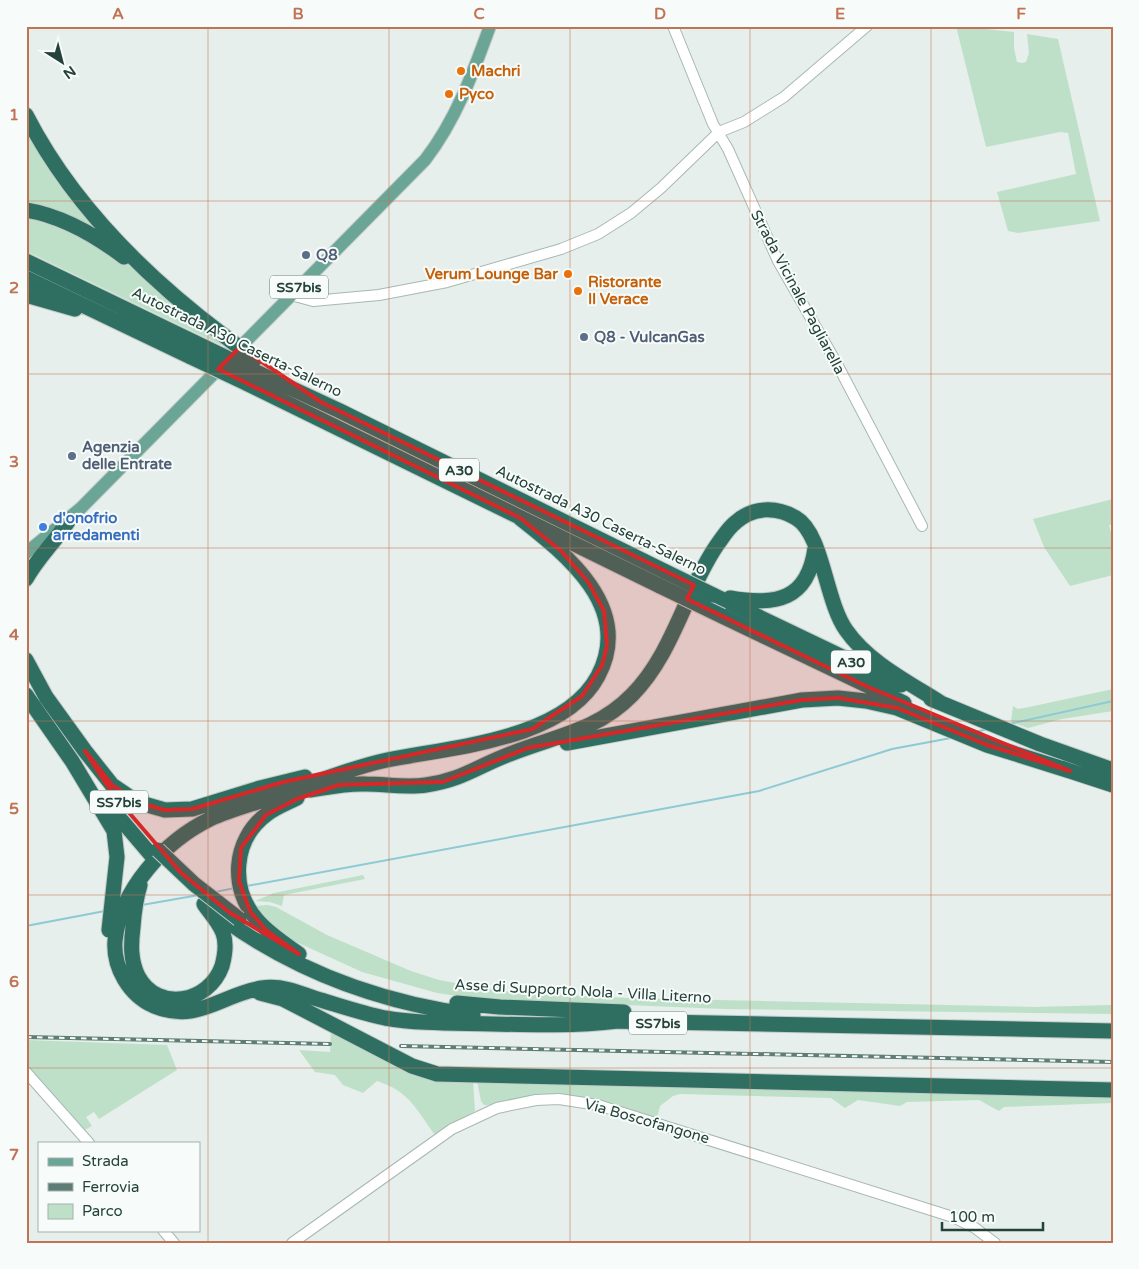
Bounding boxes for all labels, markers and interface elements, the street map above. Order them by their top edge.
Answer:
text: A [112,4,124,24]
text: B [292,4,304,24]
text: C [473,4,485,24]
text: D [654,4,666,24]
text: E [835,4,845,24]
text: F [1016,4,1026,24]
north arrow [38,38,88,88]
text: N [60,62,79,82]
place label: Machri [471,62,521,80]
marker: Machri [455,65,467,77]
place label: Pyco [459,85,494,104]
marker: Pyco [443,88,455,100]
text: 1 [9,105,19,125]
street label: Strada Vicinale Pagliarella [747,207,849,377]
place label: Q8 [316,246,338,264]
marker: Q8 [300,249,312,261]
place label: Verum Lounge Bar [425,265,558,284]
marker: Verum Lounge Bar [562,268,574,280]
place label: Ristorante Il Verace [588,273,662,308]
road number: SS7bis [270,276,328,298]
text: 2 [9,278,19,298]
street label: Autostrada A30 Caserta-Salerno [129,283,345,401]
marker: Ristorante Il Verace [572,285,584,297]
place label: Q8 - VulcanGas [594,328,705,346]
marker: Q8 - VulcanGas [578,331,590,343]
place label: Agenzia delle Entrate [82,438,173,473]
marker: Agenzia delle Entrate [66,450,78,462]
text: 3 [9,452,19,472]
road number: A30 [439,458,479,482]
street label: Autostrada A30 Caserta-Salerno [493,461,709,579]
place label: d'onofrio arredamenti [53,509,140,544]
marker: d'onofrio arredamenti [37,521,49,533]
text: 4 [9,625,19,645]
road number: A30 [831,650,871,674]
road number: SS7bis [90,790,148,814]
text: 5 [9,799,19,819]
text: 6 [9,972,19,992]
street label: Asse di Supporto Nola - Villa Literno [454,975,712,1007]
road number: SS7bis [629,1011,687,1034]
street label: Via Boscofangone [582,1095,712,1147]
legend [38,1142,200,1232]
text: 7 [9,1145,19,1165]
text: Strada [82,1152,129,1170]
text: Ferrovia [82,1178,139,1196]
scale bar [942,1199,1043,1231]
text: Parco [82,1202,123,1220]
text: 100 m [949,1208,995,1226]

